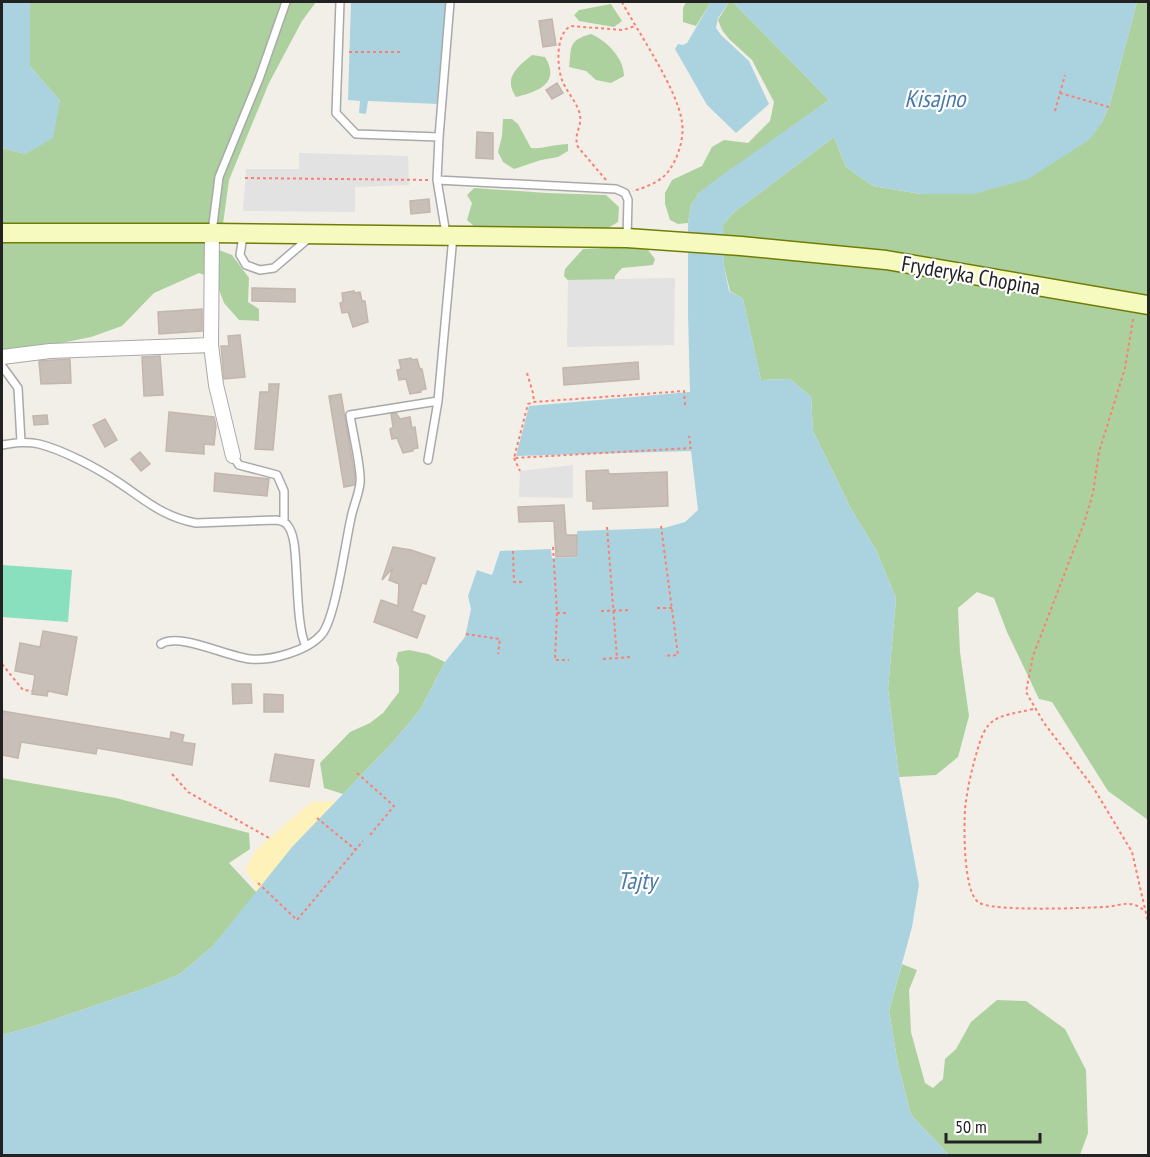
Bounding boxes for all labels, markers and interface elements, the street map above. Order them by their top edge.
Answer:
water label: Kisajno [905,83,967,114]
street label: Fryderyka Chopina [899,249,1043,301]
water label: Tajty [618,865,659,896]
scale bar [946,1106,1040,1144]
text: 50 m [955,1115,987,1138]

